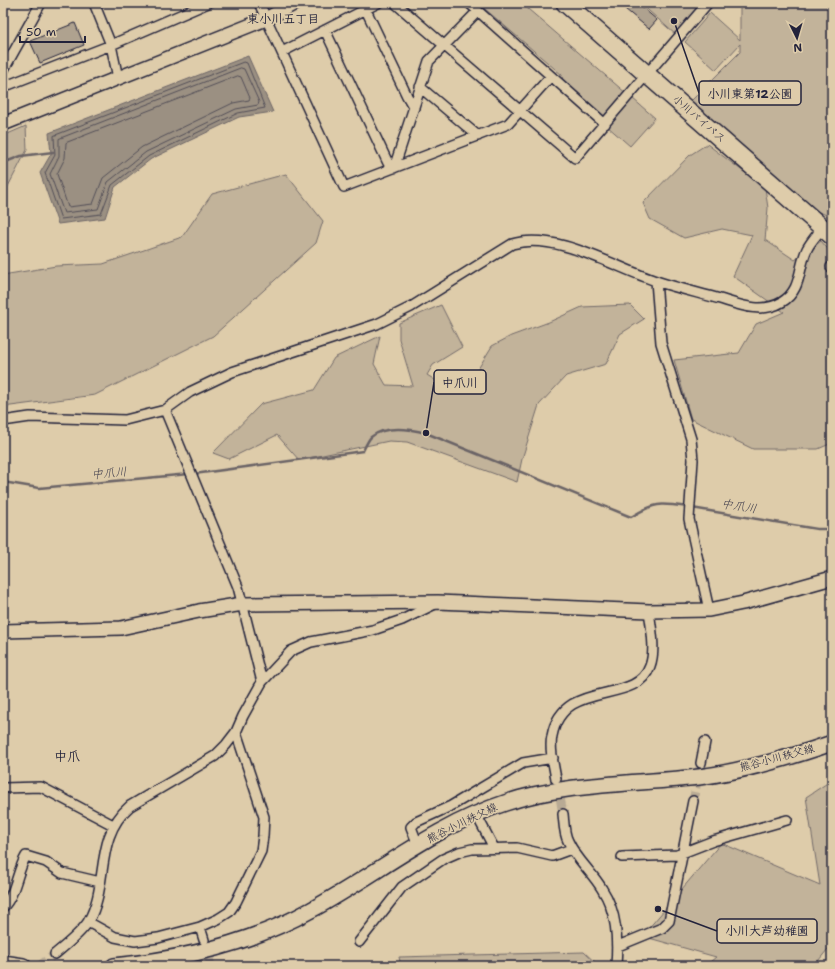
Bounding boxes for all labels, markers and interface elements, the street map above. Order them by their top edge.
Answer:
district label: 東小川五丁目 [247,11,319,27]
scale bar [20,18,85,44]
north arrow [777,18,817,58]
text: 50 m [26,24,56,40]
text: N [793,40,803,55]
callout: 小川東第12公園 [699,81,801,105]
text: 小川東第12公園 [707,86,793,102]
street label: 小川バイパス [669,92,729,146]
callout: 中爪川 [434,370,486,394]
text: 中爪川 [442,375,478,391]
water label: 中爪川 [90,463,128,483]
water label: 中爪川 [720,495,758,517]
street label: 熊谷小川秩父線 [738,741,816,775]
district label: 中爪 [54,748,80,765]
street label: 熊谷小川秩父線 [424,799,500,847]
callout: 小川大芦幼稚園 [717,919,817,943]
text: 小川大芦幼稚園 [725,923,809,939]

